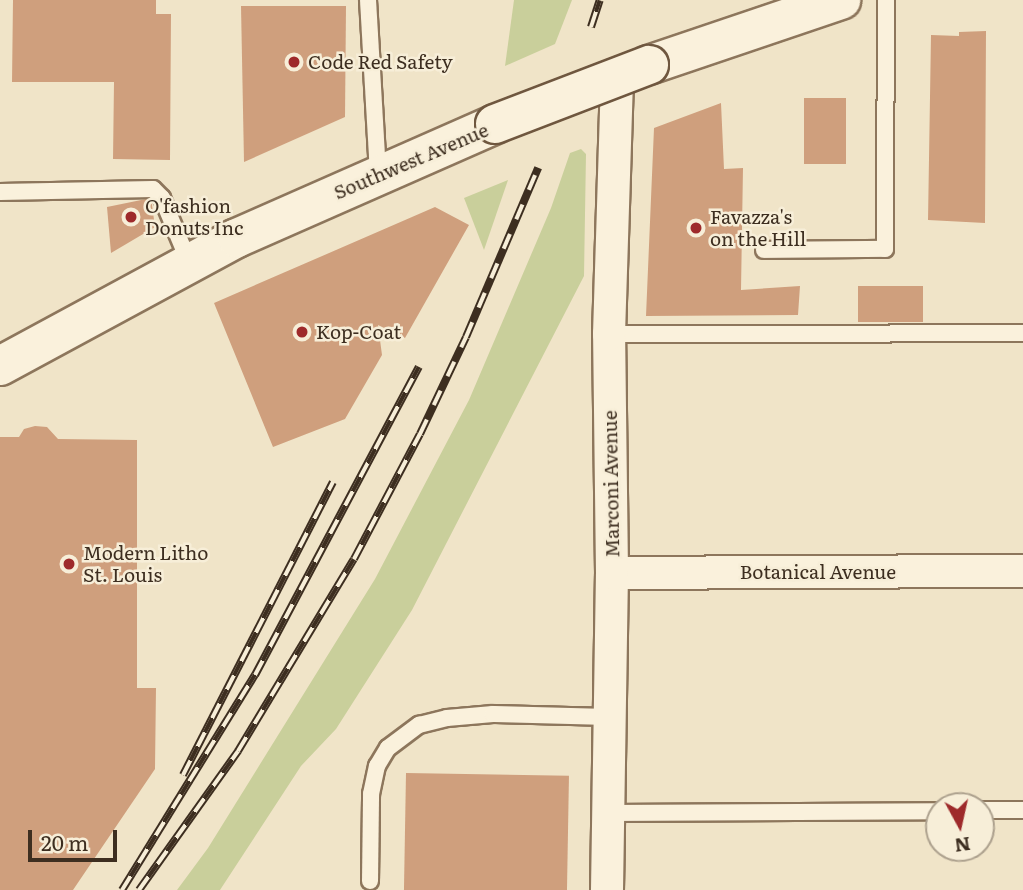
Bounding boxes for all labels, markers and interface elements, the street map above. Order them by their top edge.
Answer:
place label: Code Red Safety [308,51,453,73]
marker: Code Red Safety [286,54,302,70]
street label: Southwest Avenue [330,118,492,204]
place label: O'fashion Donuts Inc [145,195,243,239]
place label: Favazza's on the Hill [710,206,806,250]
marker: O'fashion Donuts Inc [123,209,139,225]
marker: Favazza's on the Hill [688,220,704,236]
place label: Kop-Coat [316,321,401,343]
marker: Kop-Coat [294,324,310,340]
street label: Marconi Avenue [598,410,624,558]
place label: Modern Litho St. Louis [83,542,208,586]
marker: Modern Litho St. Louis [61,556,77,572]
street label: Botanical Avenue [740,561,896,583]
north arrow [925,792,995,862]
scale bar [32,816,121,860]
text: 20 m [41,826,88,857]
text: N [953,831,972,861]

